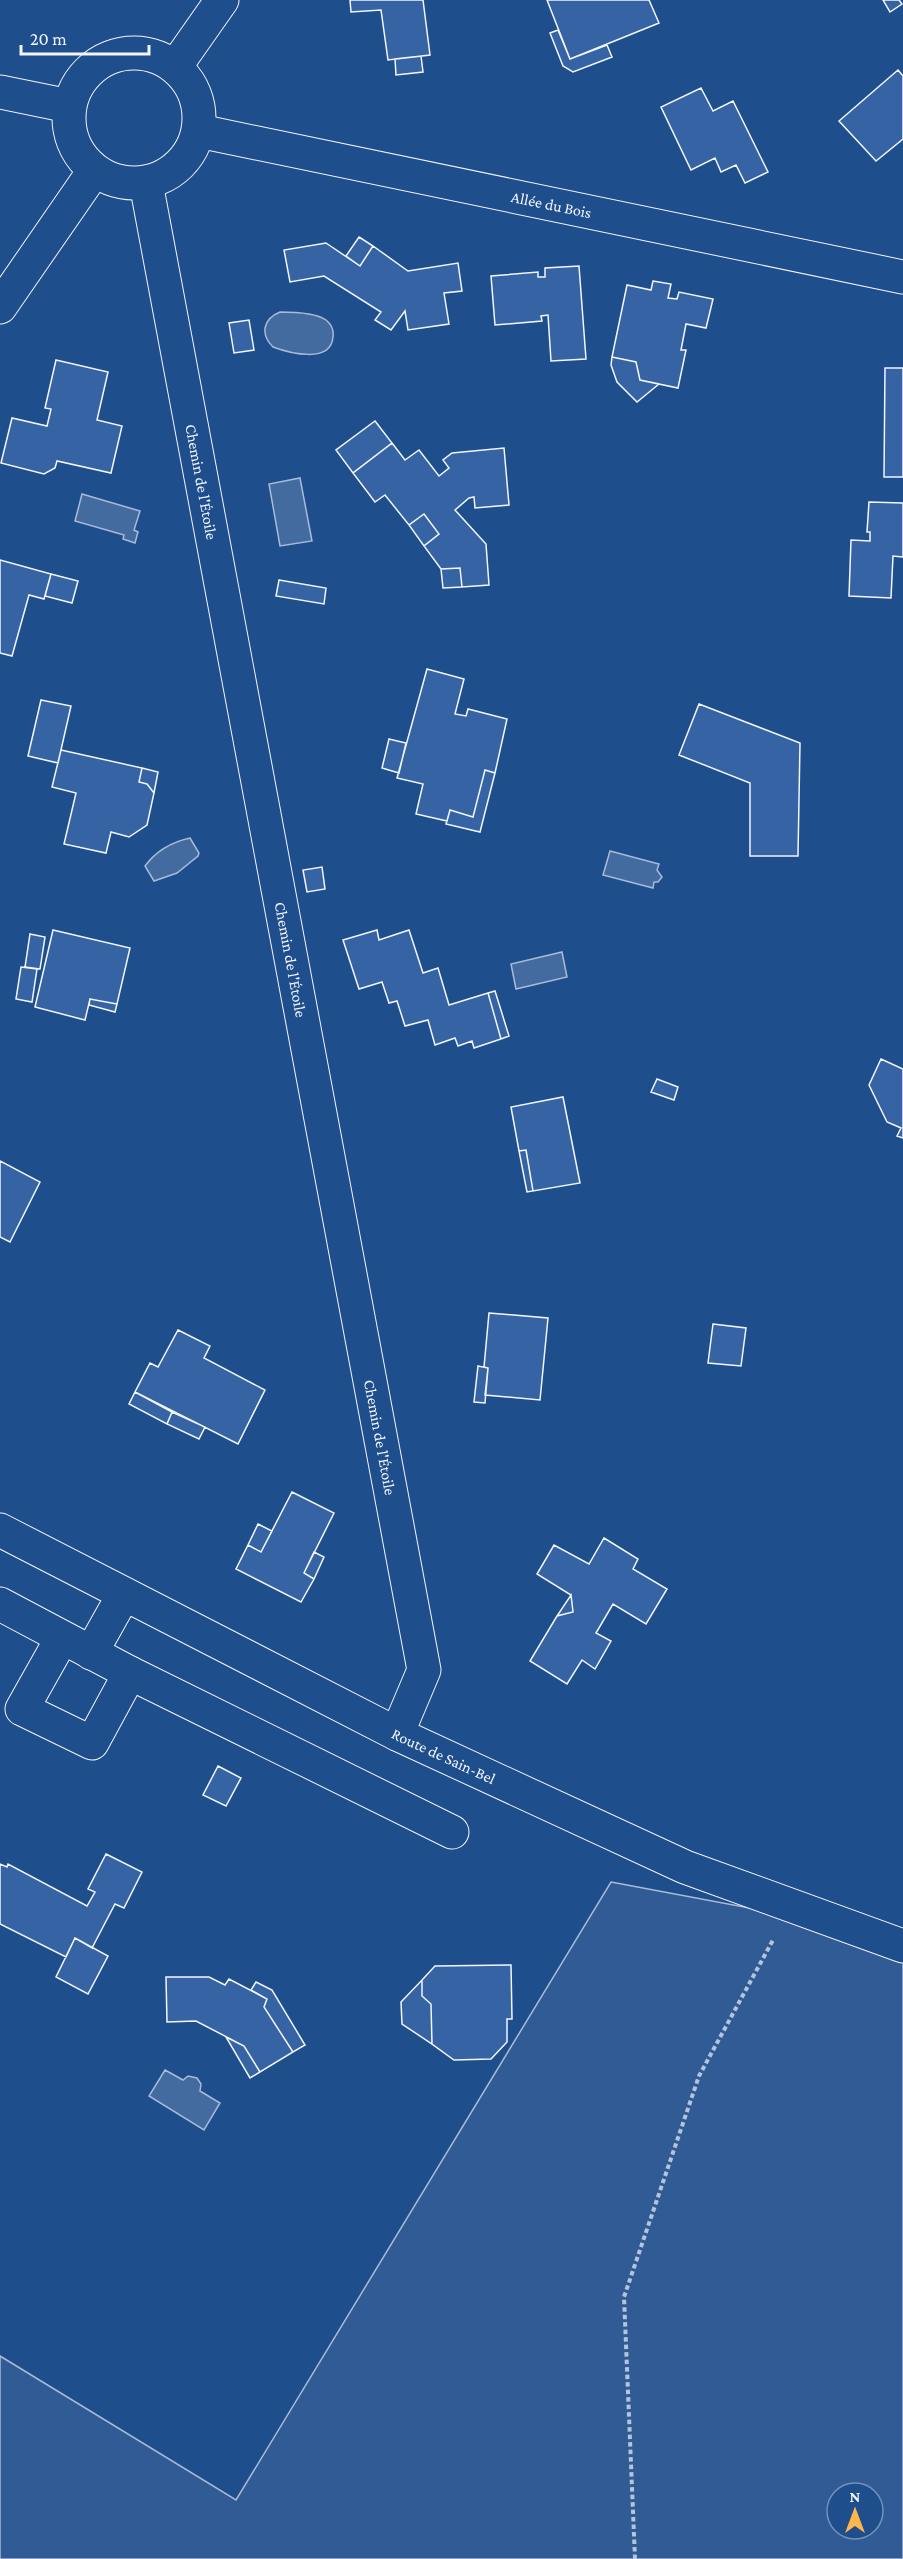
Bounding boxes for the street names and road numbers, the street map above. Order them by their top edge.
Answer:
street label: Allée du Bois [510,188,593,221]
street label: Chemin de l'Étoile [182,423,220,541]
street label: Chemin de l'Étoile [272,901,310,1019]
street label: Chemin de l'Étoile [361,1378,399,1496]
street label: Route de Sain-Bel [389,1725,498,1787]

